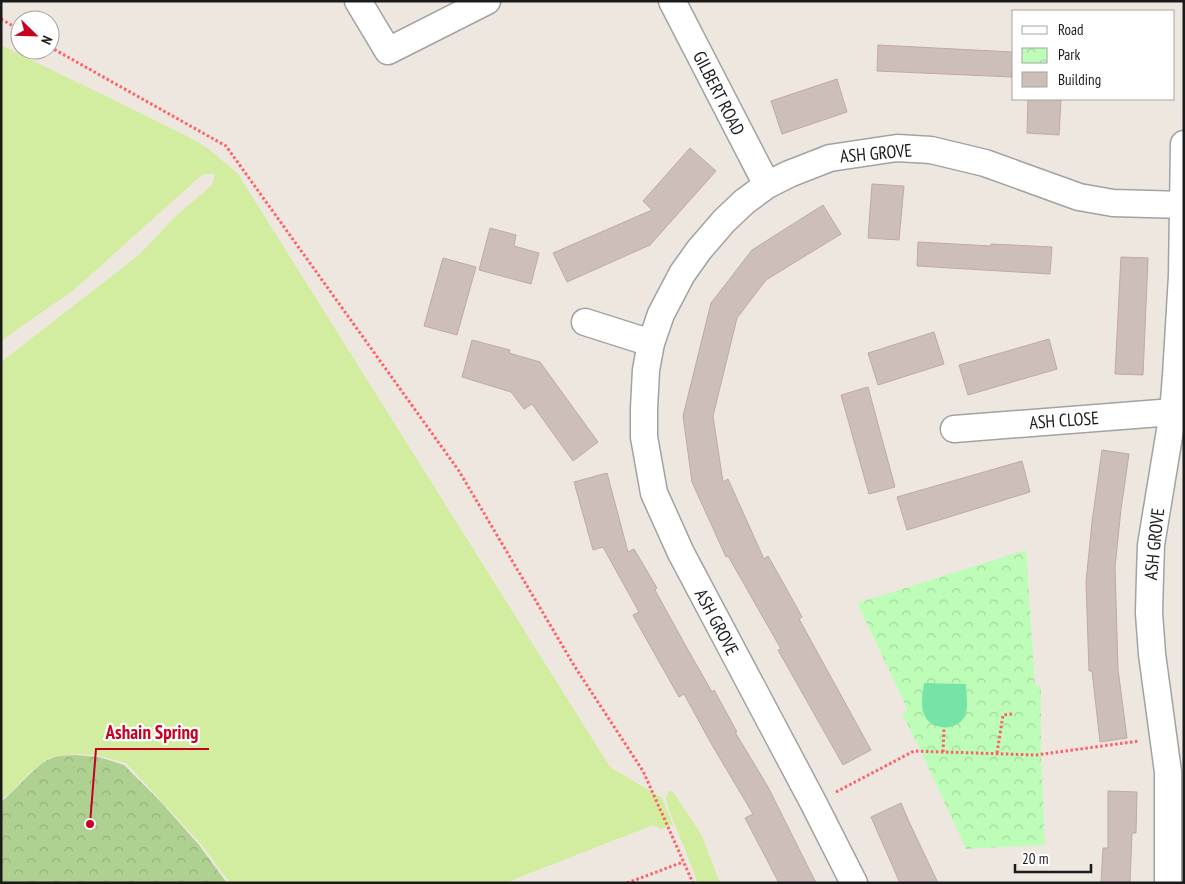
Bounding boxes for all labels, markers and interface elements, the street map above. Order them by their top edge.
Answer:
north arrow [10,10,60,60]
legend [1012,10,1175,100]
text: Road [1058,20,1084,39]
text: N [37,33,57,47]
text: Park [1058,45,1080,64]
street label: GILBERT ROAD [688,47,750,139]
text: Building [1058,70,1101,89]
street label: ASH GROVE [839,138,913,168]
street label: ASH CLOSE [1028,406,1100,434]
street label: ASH GROVE [1139,507,1169,581]
street label: ASH GROVE [690,585,744,659]
callout: Ashain Spring [96,715,209,749]
text: Ashain Spring [105,720,198,744]
scale bar [1015,842,1091,874]
text: 20 m [1022,849,1048,868]

